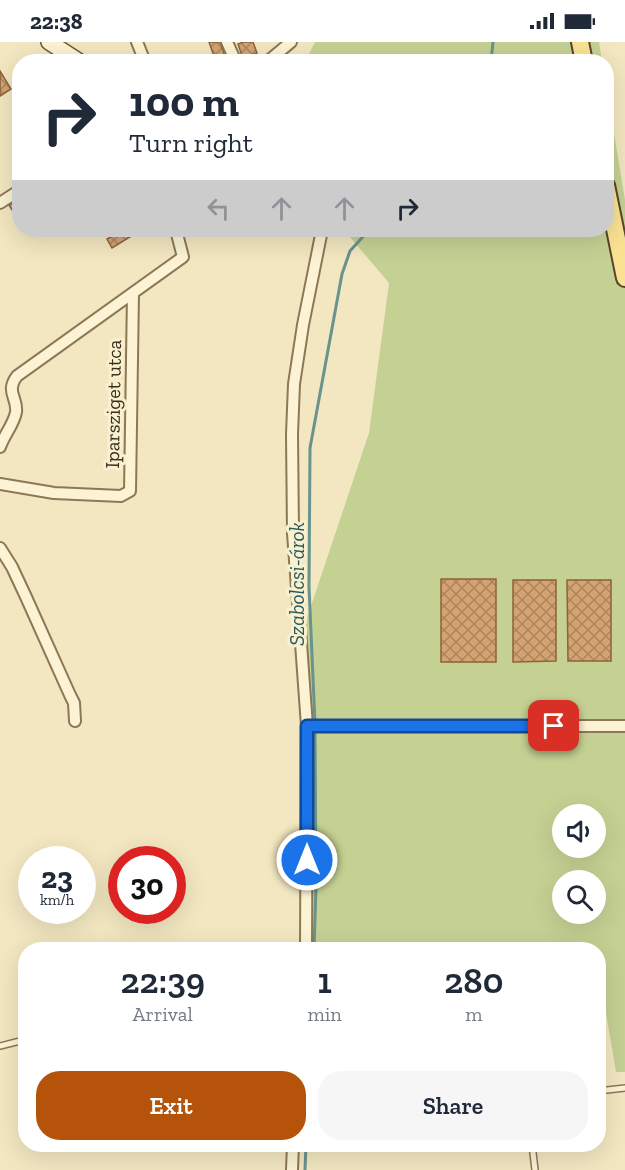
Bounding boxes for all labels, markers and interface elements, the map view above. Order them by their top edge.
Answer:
text: 22:38 [30,8,83,35]
text: 100 m [129,76,239,127]
icon: right [30,78,108,156]
text: Turn right [129,127,253,159]
icon: left [202,192,235,225]
icon: ahead [265,192,298,225]
icon: ahead [328,192,361,225]
icon: right [391,192,424,225]
street label: Iparsziget utca [100,339,126,469]
water label: Szabolcsi-árok [284,522,309,646]
pin [528,700,579,751]
icon: arrive [537,709,570,742]
map controls [552,804,606,924]
button: sound [552,804,606,858]
position arrow [275,828,339,892]
speed limit sign: 30 [108,846,186,924]
text: 23 [41,860,73,896]
button: search [552,870,606,924]
text: km/h [40,891,74,909]
text: 22:39 [120,959,205,1002]
text: 1 [317,959,332,1002]
text: 280 [444,959,503,1002]
text: Arrival [133,1002,193,1026]
text: min [307,1002,342,1026]
text: m [465,1002,483,1026]
button: Exit [36,1071,306,1140]
button: Share [318,1071,588,1140]

